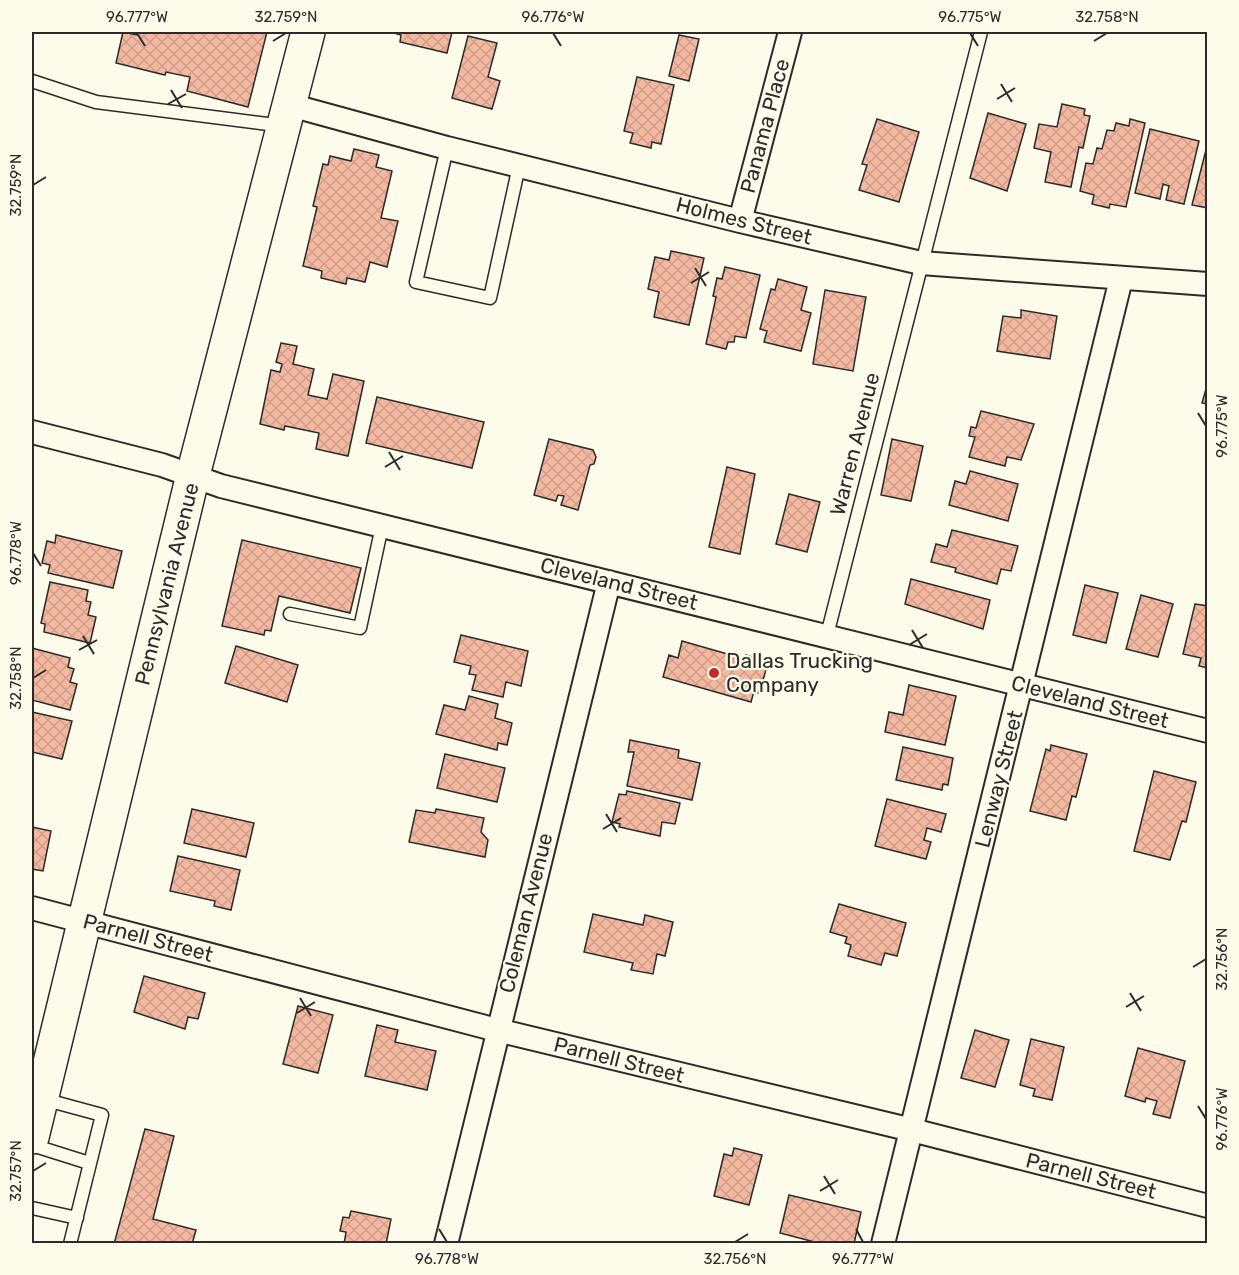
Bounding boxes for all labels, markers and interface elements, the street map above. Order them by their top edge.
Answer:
text: 96.777°W [106,8,168,26]
text: 32.759°N [255,8,317,26]
text: 96.776°W [522,8,584,26]
text: 96.775°W [938,8,1002,26]
text: 32.758°N [1075,8,1139,26]
street label: Panama Place [735,56,794,196]
text: 32.759°N [7,154,25,216]
street label: Holmes Street [674,192,815,249]
street label: Warren Avenue [825,370,884,518]
text: 96.775°W [1213,394,1231,458]
street label: Pennsylvania Avenue [129,480,204,688]
text: 96.778°W [7,521,25,585]
street label: Cleveland Street [538,552,700,615]
text: 32.758°N [7,646,25,710]
place label: Dallas Trucking Company [726,648,873,697]
marker: Dallas Trucking Company [707,666,721,680]
street label: Cleveland Street [1009,670,1171,733]
street label: Lenway Street [969,708,1028,850]
street label: Coleman Avenue [494,830,557,995]
street label: Parnell Street [80,908,216,967]
text: 32.756°N [1213,927,1231,991]
street label: Parnell Street [551,1031,687,1088]
text: 96.776°W [1213,1088,1231,1150]
text: 32.757°N [7,1140,25,1202]
street label: Parnell Street [1023,1147,1159,1204]
text: 96.778°W [415,1250,479,1268]
text: 32.756°N [703,1250,767,1268]
text: 96.777°W [832,1250,894,1268]

